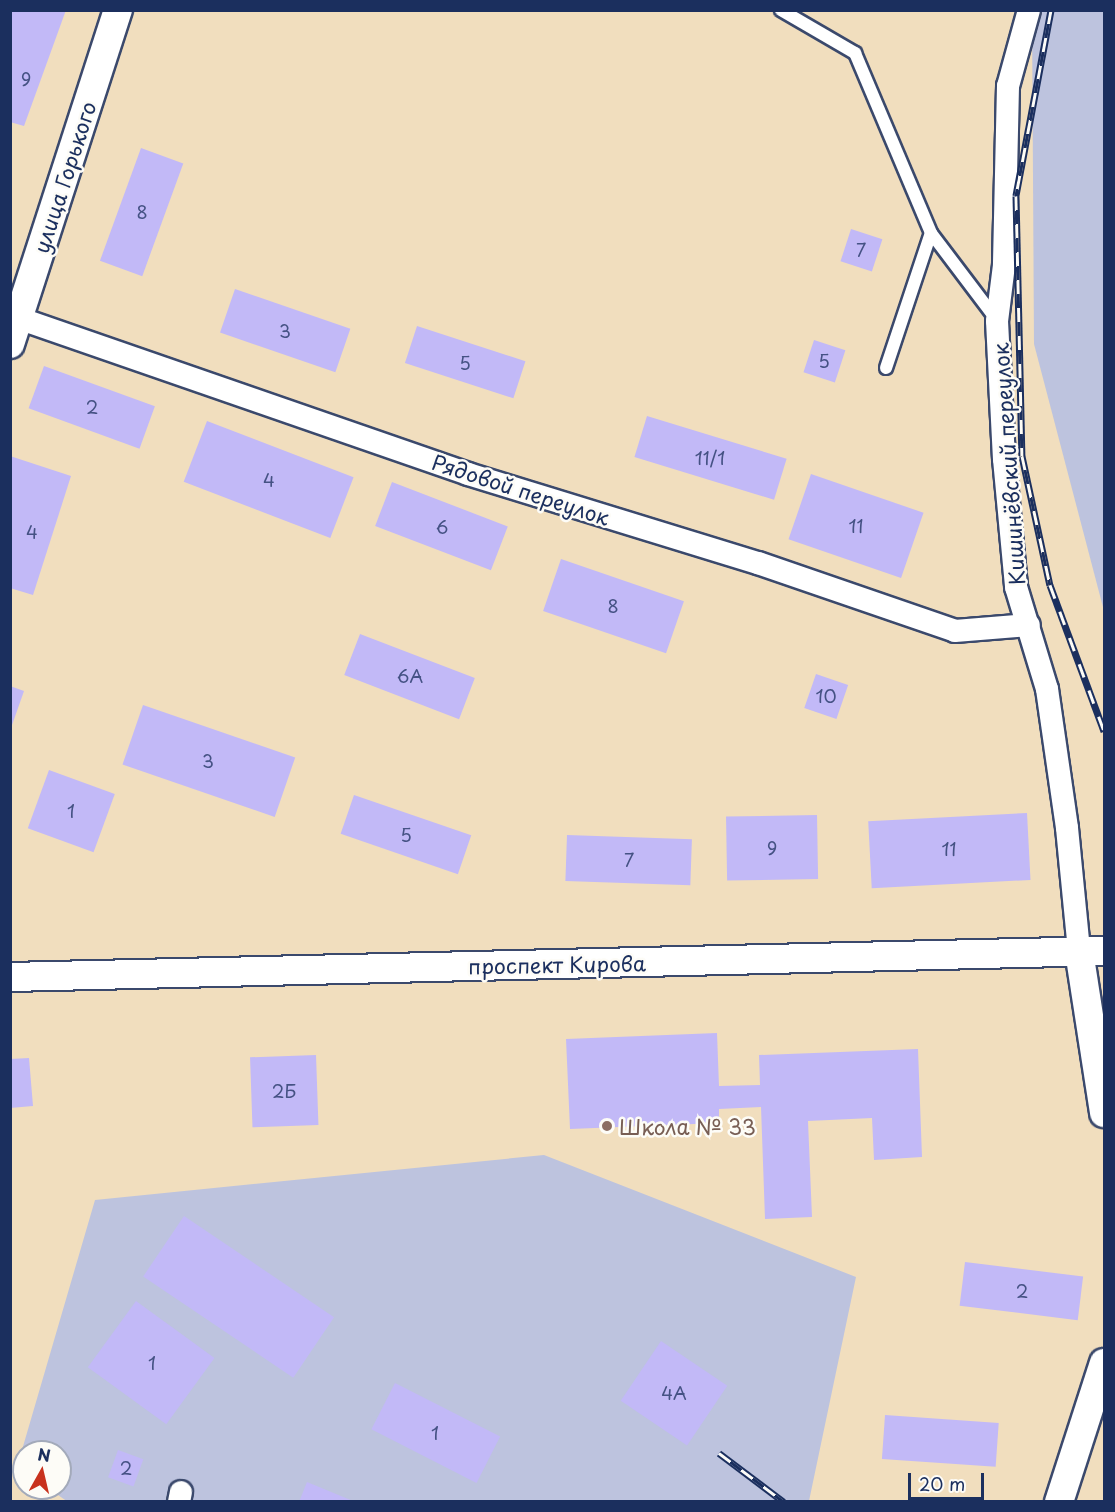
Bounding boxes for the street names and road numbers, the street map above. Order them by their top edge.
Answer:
street label: улица Горького [27,97,101,257]
street label: Кишинёвский переулок [987,342,1029,586]
street label: Рядовой переулок [429,448,613,530]
street label: проспект Кирова [467,950,647,978]

